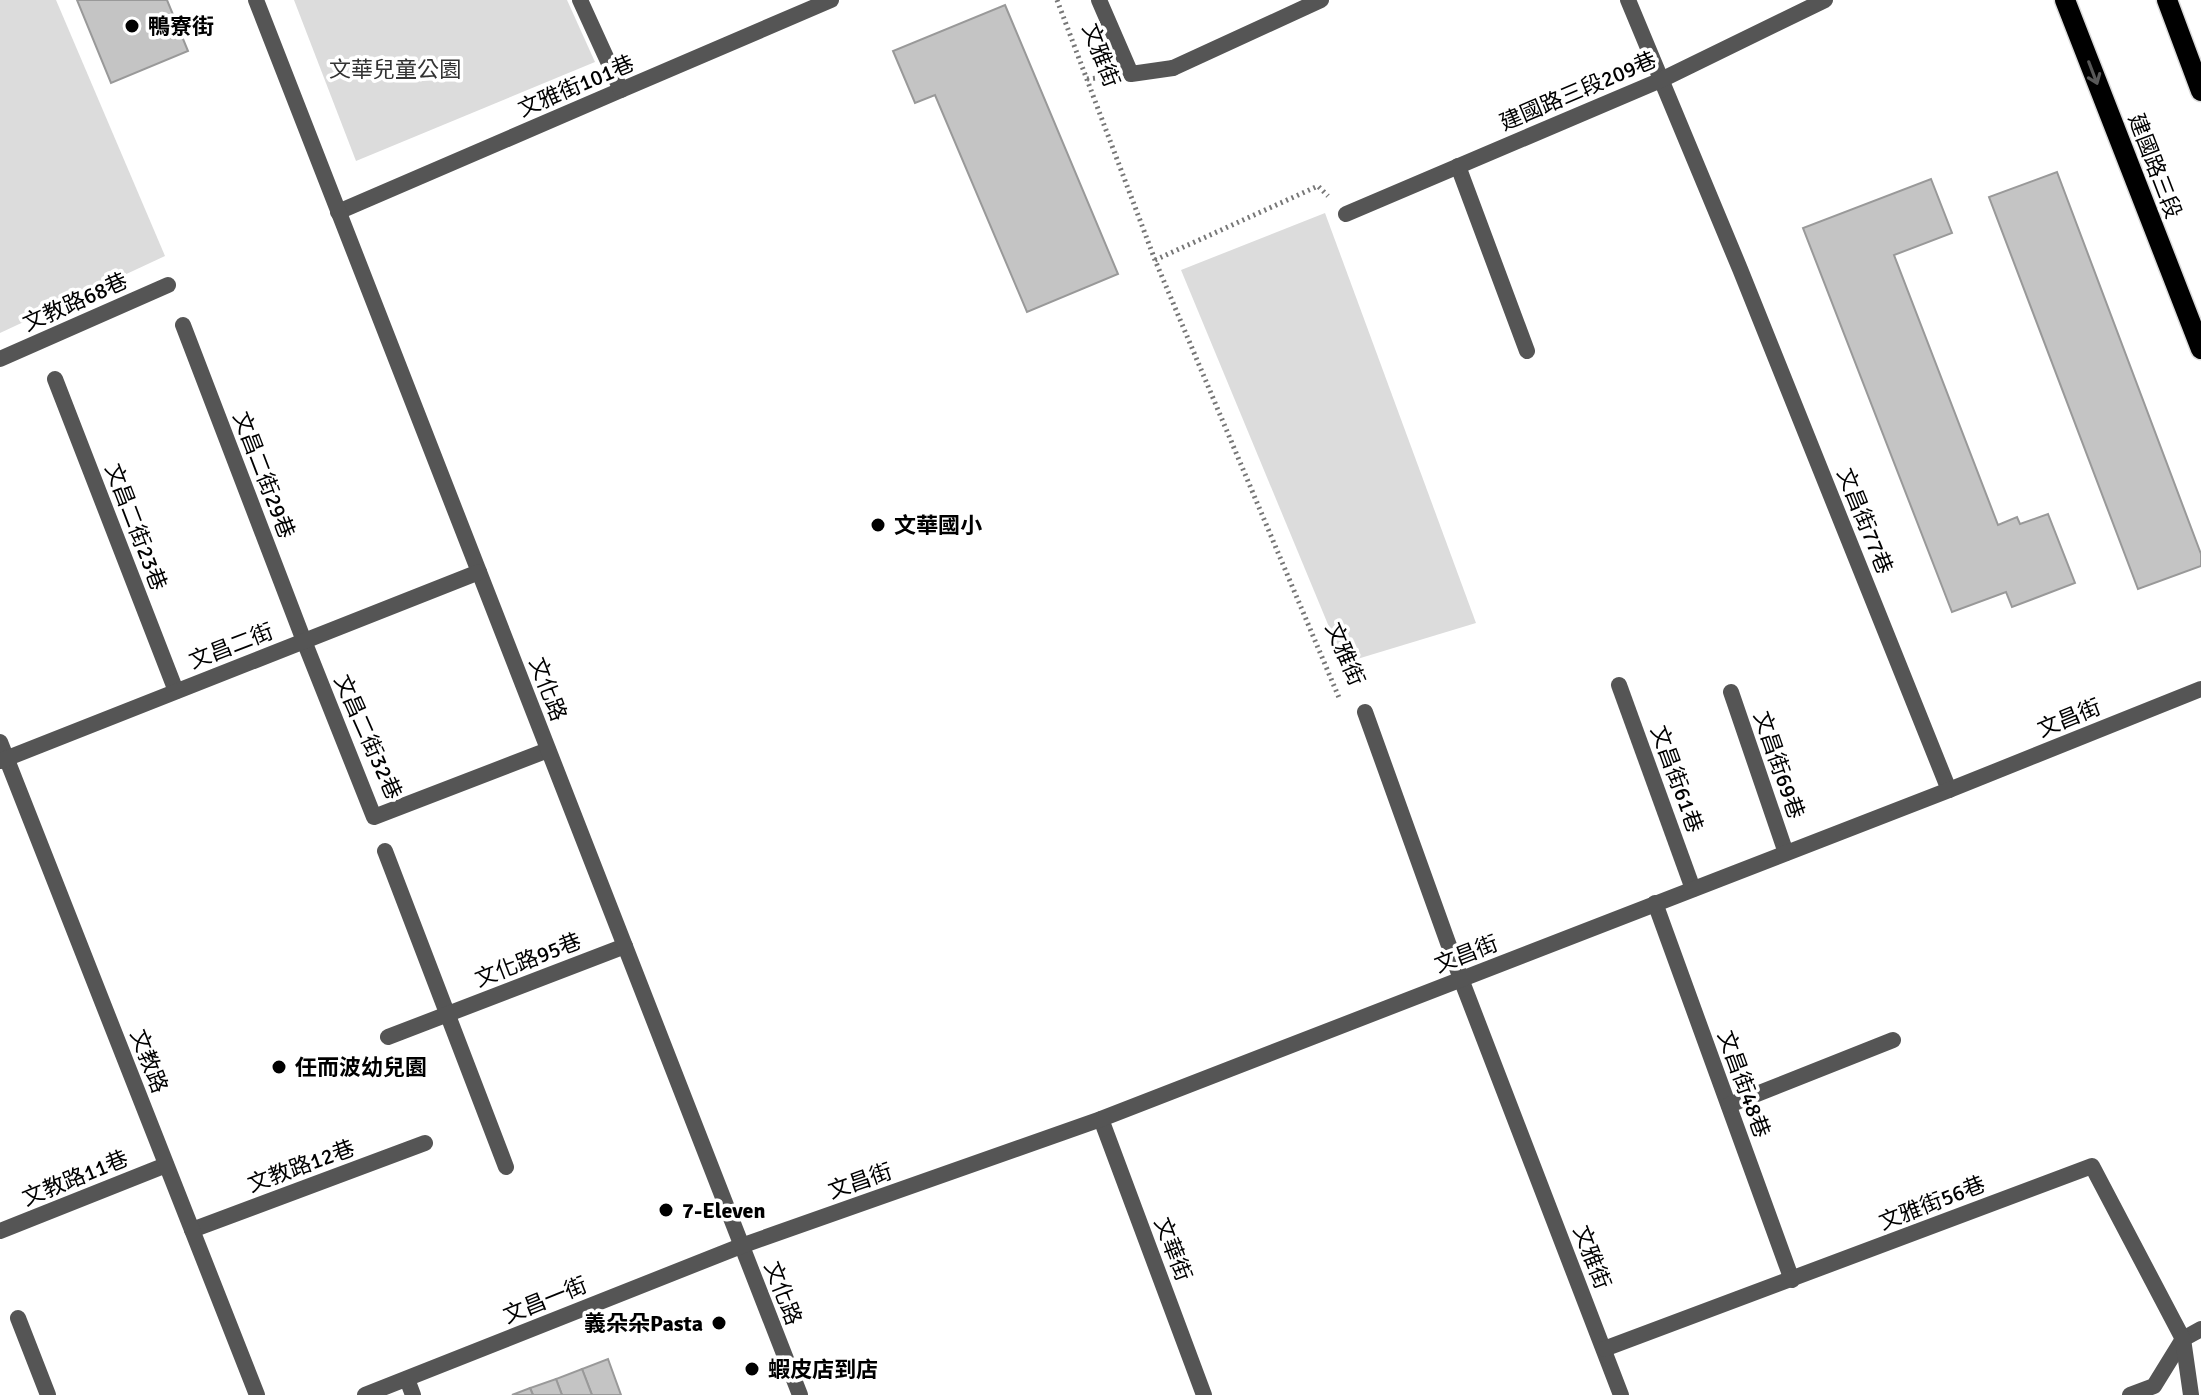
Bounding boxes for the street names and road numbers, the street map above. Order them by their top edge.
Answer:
street label: 文雅街 [1077,19,1125,91]
street label: 建國路三段209巷 [1496,46,1660,136]
street label: 文雅街101巷 [514,49,638,123]
street label: 建國路三段 [2123,110,2187,222]
street label: 文教路68巷 [18,267,132,337]
street label: 文昌二街29巷 [227,408,301,542]
street label: 文昌二街23巷 [99,460,173,594]
street label: 文昌街77巷 [1832,464,1898,578]
street label: 文昌二街 [185,618,277,674]
street label: 文雅街 [1320,618,1370,690]
street label: 文化路 [524,653,572,725]
street label: 文昌二街32巷 [328,670,408,804]
street label: 文昌街 [2033,693,2105,743]
street label: 文昌街69巷 [1748,708,1810,822]
street label: 文昌街61巷 [1645,722,1709,836]
street label: 文化路95巷 [471,927,585,993]
street label: 文昌街 [1430,930,1502,978]
street label: 文教路 [125,1025,173,1097]
street label: 文昌街48巷 [1712,1027,1776,1141]
street label: 文教路12巷 [244,1134,358,1198]
street label: 文教路11巷 [18,1145,132,1211]
street label: 文昌街 [824,1157,896,1205]
street label: 文雅街56巷 [1875,1170,1989,1236]
street label: 文華街 [1149,1213,1197,1285]
street label: 文雅街 [1568,1221,1616,1293]
street label: 文化路 [759,1257,807,1329]
street label: 文昌一街 [499,1271,591,1329]

